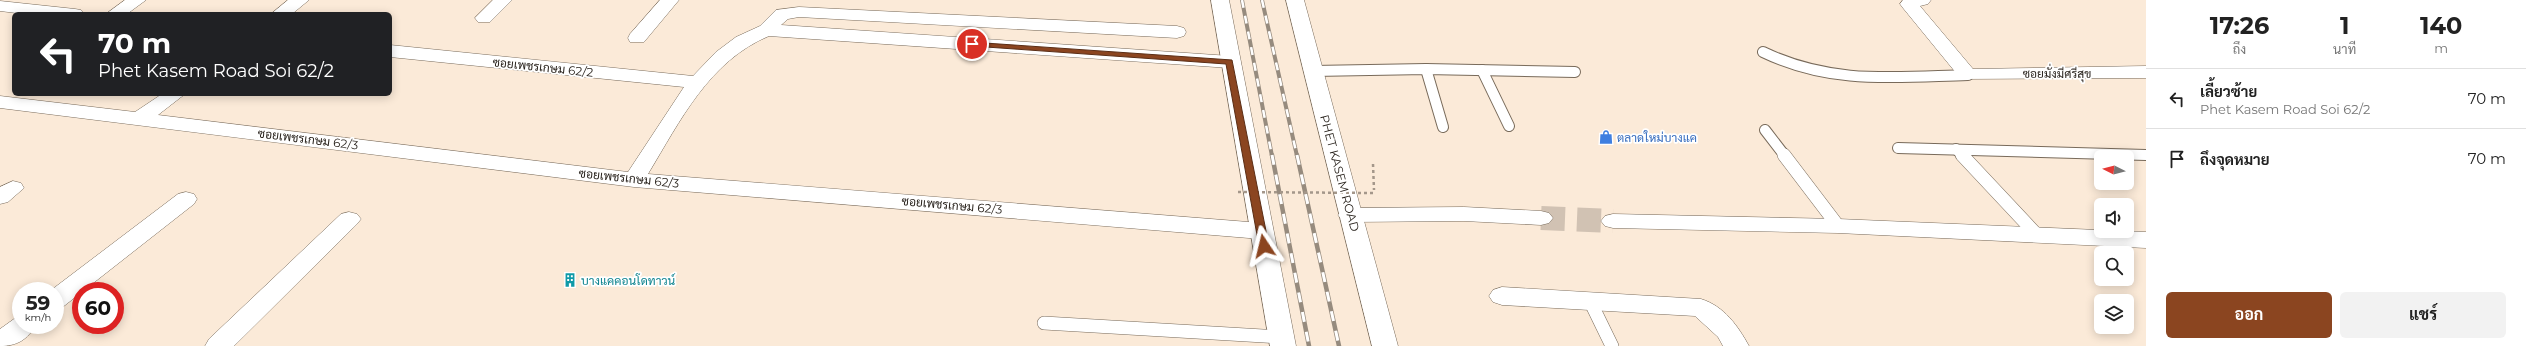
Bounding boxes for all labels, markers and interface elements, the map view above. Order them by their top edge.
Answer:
text: 17:26 [2210,11,2269,40]
text: 1 [2340,11,2349,40]
text: 140 [2420,11,2462,40]
text: 70 m [98,26,171,60]
pin [955,27,989,61]
icon: left [32,28,84,80]
icon: arrive [961,33,983,55]
text: m [2434,40,2448,56]
text: ถึง [2233,41,2246,57]
text: นาที [2333,41,2356,57]
street label: ซอยเพชรเกษม 62/2 [492,54,594,80]
text: Phet Kasem Road Soi 62/2 [98,60,334,82]
street label: ซอยมั่งมีศรีสุข [2023,63,2091,83]
text: เลี้ยวซ้าย [2200,82,2257,101]
icon: left [2166,88,2188,110]
text: 70 m [2468,89,2506,108]
text: Phet Kasem Road Soi 62/2 [2200,101,2370,117]
street label: PHET KASEM ROAD [1317,113,1363,233]
street label: ซอยเพชรเกษม 62/3 [257,125,359,153]
shop icon: ตลาดใหม่บางแค [1598,129,1614,145]
place label: ตลาดใหม่บางแค [1617,130,1697,145]
icon: arrive [2166,148,2188,170]
text: 70 m [2468,149,2506,168]
north arrow [2094,150,2134,190]
map controls [2094,150,2134,334]
text: ถึงจุดหมาย [2200,150,2270,169]
street label: ซอยเพชรเกษม 62/3 [578,165,680,191]
street label: ซอยเพชรเกษม 62/3 [901,193,1003,217]
button: sound [2094,198,2134,238]
position arrow [1243,225,1285,267]
button: search [2094,246,2134,286]
building icon: บางแคคอนโดทาวน์ [562,272,578,288]
place label: บางแคคอนโดทาวน์ [581,273,676,288]
speed limit sign: 60 [72,282,124,334]
text: 59 [26,291,50,315]
button: ออก [2166,292,2332,338]
button: แชร์ [2340,292,2506,338]
button: layers [2094,294,2134,334]
text: km/h [25,311,51,324]

